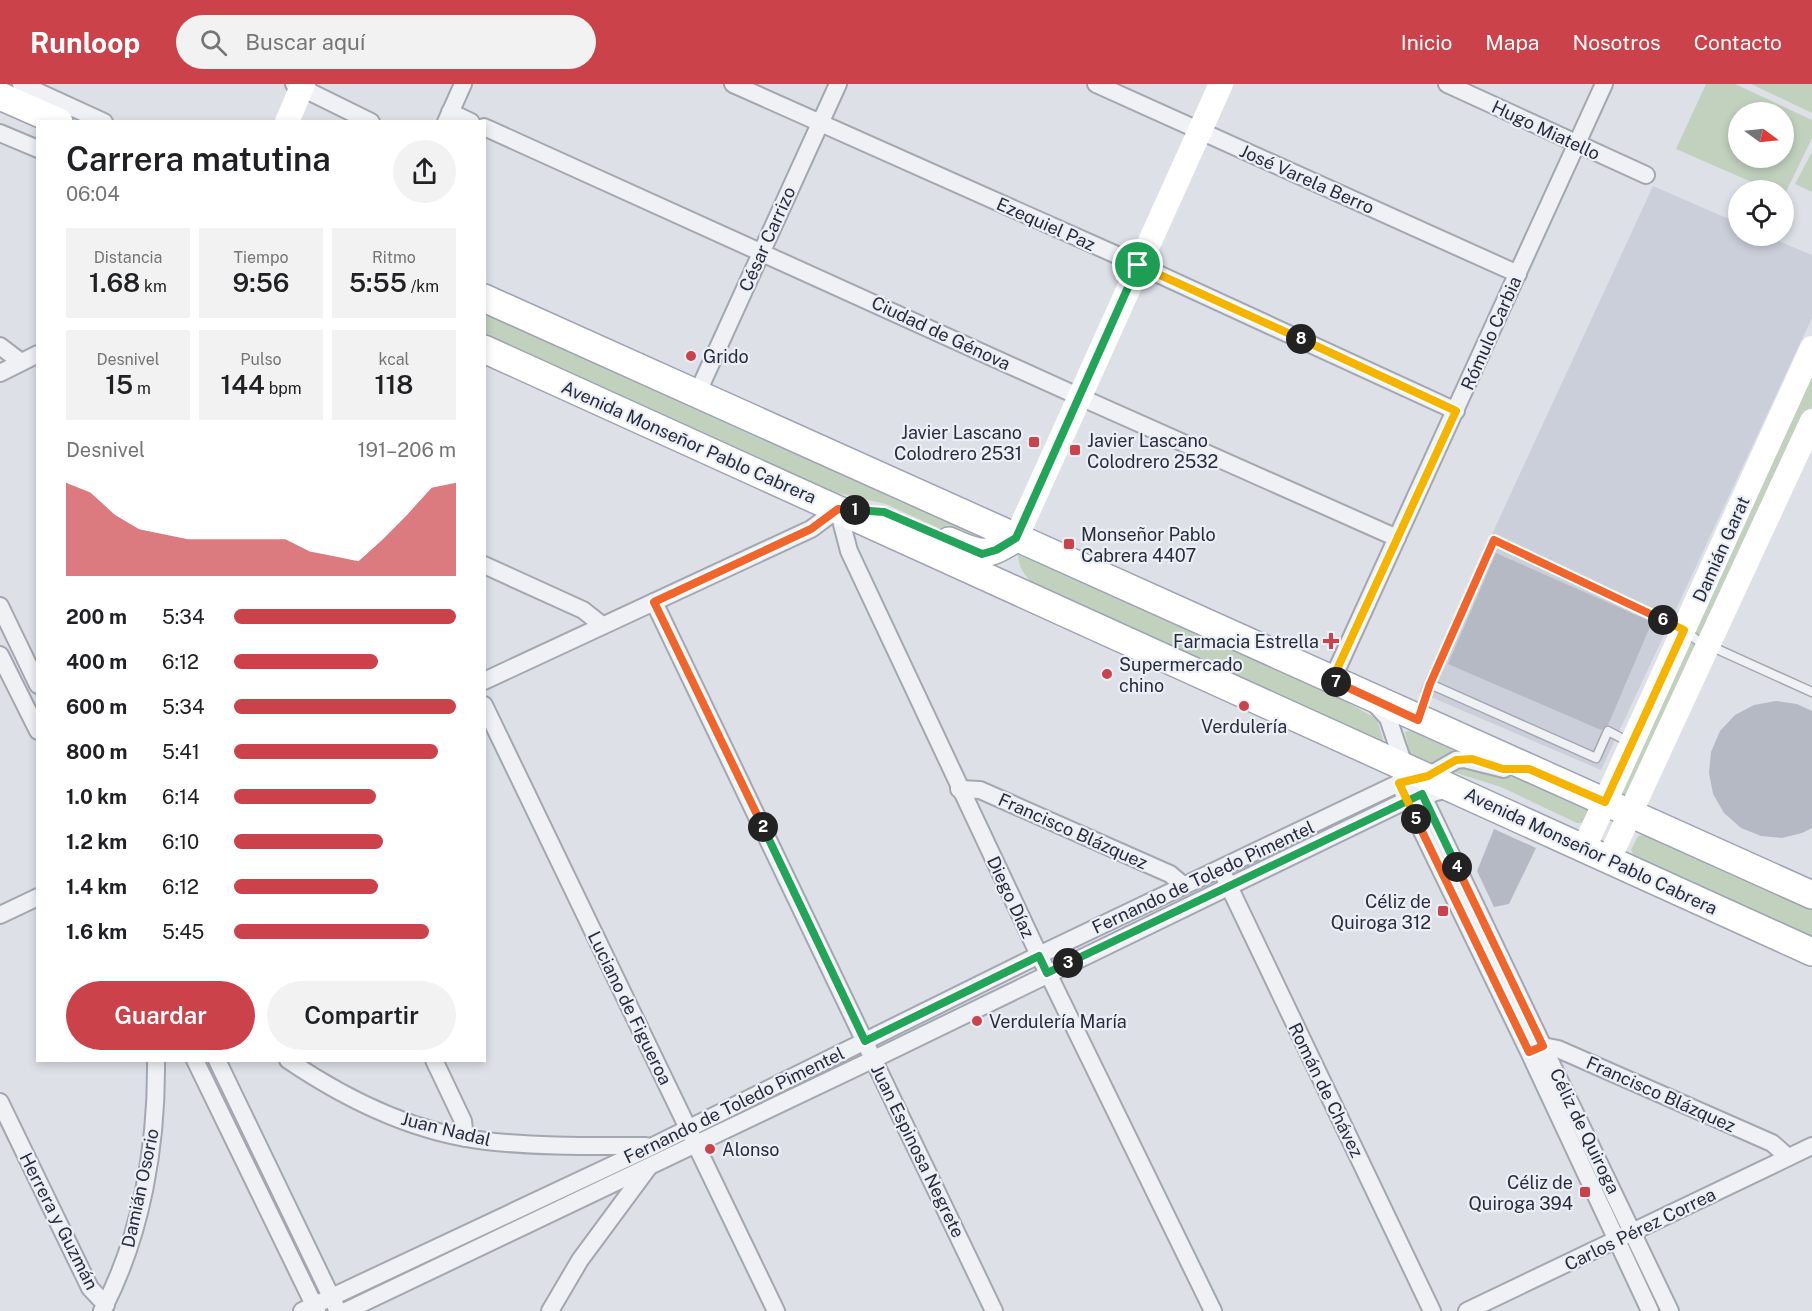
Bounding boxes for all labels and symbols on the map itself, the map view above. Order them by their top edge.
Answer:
street label: Hugo Miatello [1489,96,1603,164]
north arrow [1728,102,1794,168]
street label: José Varela Berro [1237,140,1377,218]
street label: César Carrizo [735,183,799,295]
street label: Ezequiel Paz [993,193,1099,255]
pin [1112,239,1163,290]
street label: Rómulo Carbia [1457,273,1525,393]
street label: Ciudad de Génova [868,292,1014,374]
pin: 8 [1286,324,1316,354]
place label: Grido [703,346,749,367]
marker: Grido [684,349,698,363]
street label: Avenida Monseñor Pablo Cabrera [558,376,820,508]
place label: Javier Lascano Colodrero 2531 [894,422,1022,464]
place label: Javier Lascano Colodrero 2532 [1087,430,1218,472]
marker: Javier Lascano Colodrero 2531 [1027,435,1041,449]
marker: Javier Lascano Colodrero 2532 [1068,443,1082,457]
street label: Damián Garat [1688,493,1754,605]
pin: 1 [840,495,870,525]
place label: Monseñor Pablo Cabrera 4407 [1081,524,1216,566]
marker: Monseñor Pablo Cabrera 4407 [1062,537,1076,551]
pin: 6 [1648,605,1678,635]
place label: Farmacia Estrella [1173,631,1319,652]
marker: Farmacia Estrella [1324,634,1338,648]
place label: Supermercado chino [1119,654,1243,696]
marker: Supermercado chino [1100,667,1114,681]
pin: 7 [1321,667,1351,697]
marker: Verdulería [1237,699,1251,713]
place label: Verdulería [1201,716,1287,737]
street label: Avenida Monseñor Pablo Cabrera [1461,783,1721,919]
street label: Francisco Blázquez [995,789,1151,873]
pin: 5 [1401,804,1431,834]
pin: 2 [748,812,778,842]
street label: Fernando de Toledo Pimentel [1089,816,1317,938]
pin: 4 [1442,852,1472,882]
street label: Diego Díaz [983,853,1039,941]
place label: Céliz de Quiroga 312 [1331,891,1431,933]
marker: Céliz de Quiroga 312 [1436,904,1450,918]
street label: Luciano de Figueroa [584,928,676,1088]
pin: 3 [1053,948,1083,978]
place label: Verdulería María [989,1011,1127,1032]
marker: Verdulería María [970,1014,984,1028]
street label: Román de Chávez [1284,1019,1368,1161]
street label: Fernando de Toledo Pimentel [620,1042,848,1168]
street label: Francisco Blázquez [1583,1052,1739,1136]
street label: Juan Espinosa Negrete [867,1061,969,1241]
street label: Céliz de Quiroga [1546,1065,1624,1197]
street label: Juan Nadal [399,1108,493,1150]
street label: Damián Osorio [117,1127,163,1249]
place label: Alonso [722,1139,780,1160]
marker: Alonso [703,1142,717,1156]
street label: Herrera y Guzmán [15,1149,103,1293]
place label: Céliz de Quiroga 394 [1468,1172,1573,1214]
street label: Carlos Pérez Correa [1561,1183,1719,1275]
marker: Céliz de Quiroga 394 [1578,1185,1592,1199]

